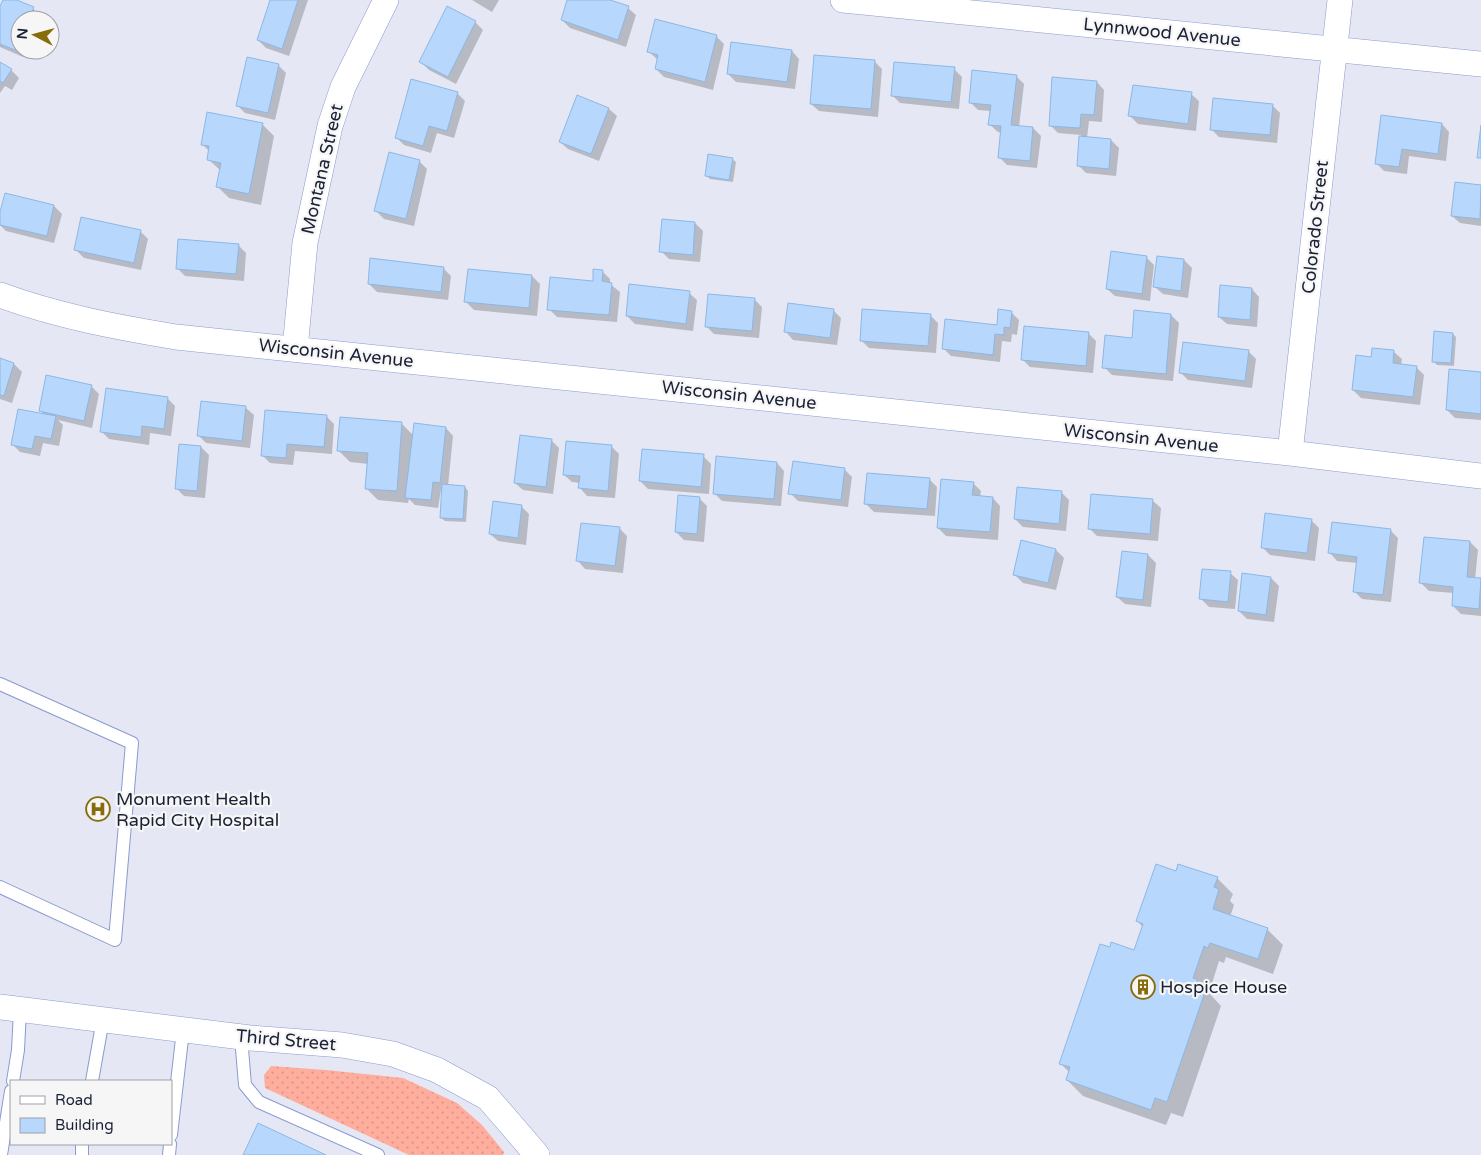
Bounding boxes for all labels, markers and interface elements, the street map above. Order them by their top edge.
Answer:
north arrow [10,10,60,60]
street label: Lynnwood Avenue [1082,13,1242,51]
text: N [14,27,32,40]
street label: Montana Street [296,102,348,236]
street label: Colorado Street [1297,159,1333,295]
street label: Wisconsin Avenue [257,334,415,372]
street label: Wisconsin Avenue [660,376,818,414]
street label: Wisconsin Avenue [1062,419,1220,457]
place label: Monument Health Rapid City Hospital [116,788,279,831]
hospital icon: Monument Health Rapid City Hospital [85,796,111,822]
building icon: Hospice House [1130,974,1156,1000]
place label: Hospice House [1160,976,1287,998]
street label: Third Street [235,1025,337,1055]
legend [10,1080,172,1145]
text: Road [55,1091,93,1109]
text: Building [55,1116,114,1134]

